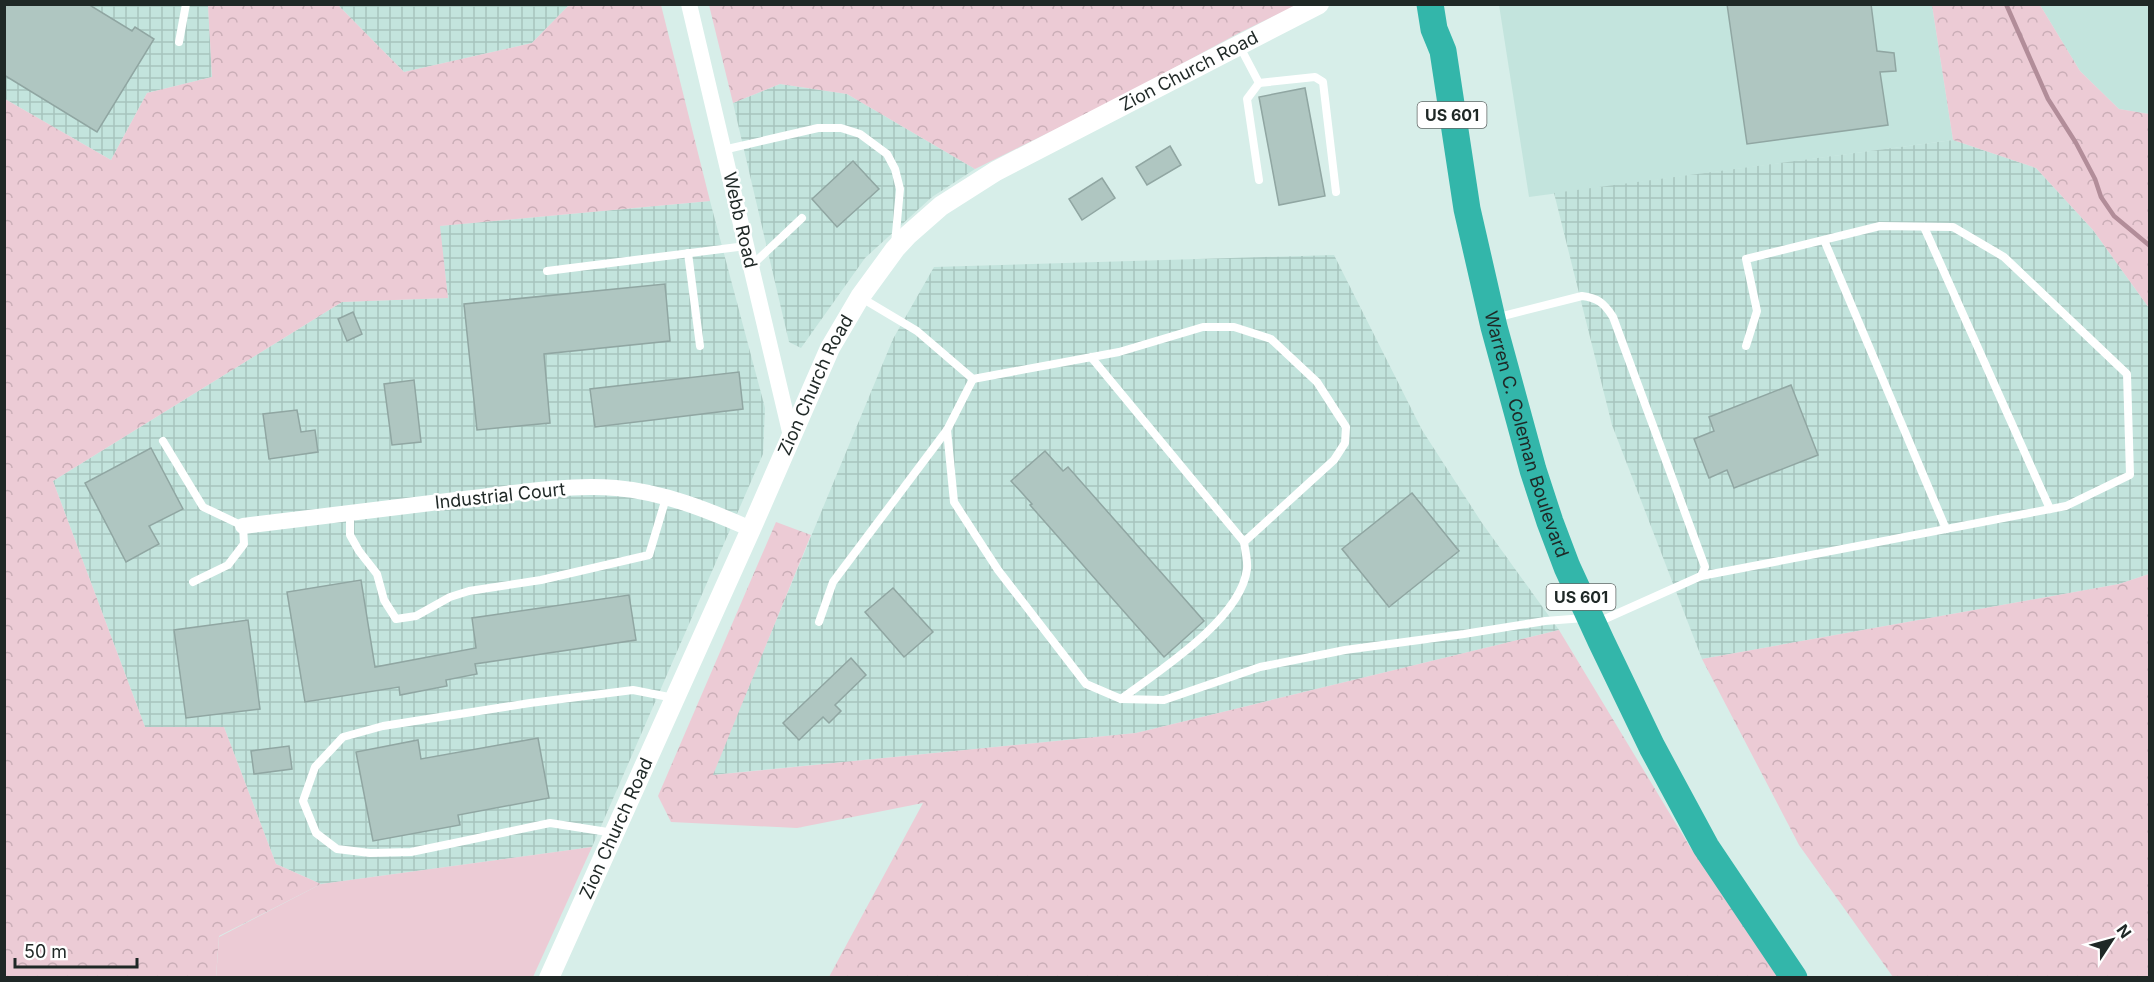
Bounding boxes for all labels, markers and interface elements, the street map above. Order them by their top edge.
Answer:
street label: Zion Church Road [1116,26,1261,115]
road number: US 601 [1418,102,1486,128]
street label: Webb Road [719,170,762,270]
street label: Warren C. Coleman Boulevard [1481,309,1573,560]
street label: Zion Church Road [773,311,857,458]
street label: Industrial Court [434,478,566,513]
road number: US 601 [1546,584,1616,610]
street label: Zion Church Road [575,754,657,902]
north arrow [2082,910,2142,970]
text: N [2112,920,2136,942]
scale bar [15,931,136,969]
text: 50 m [24,941,67,962]

